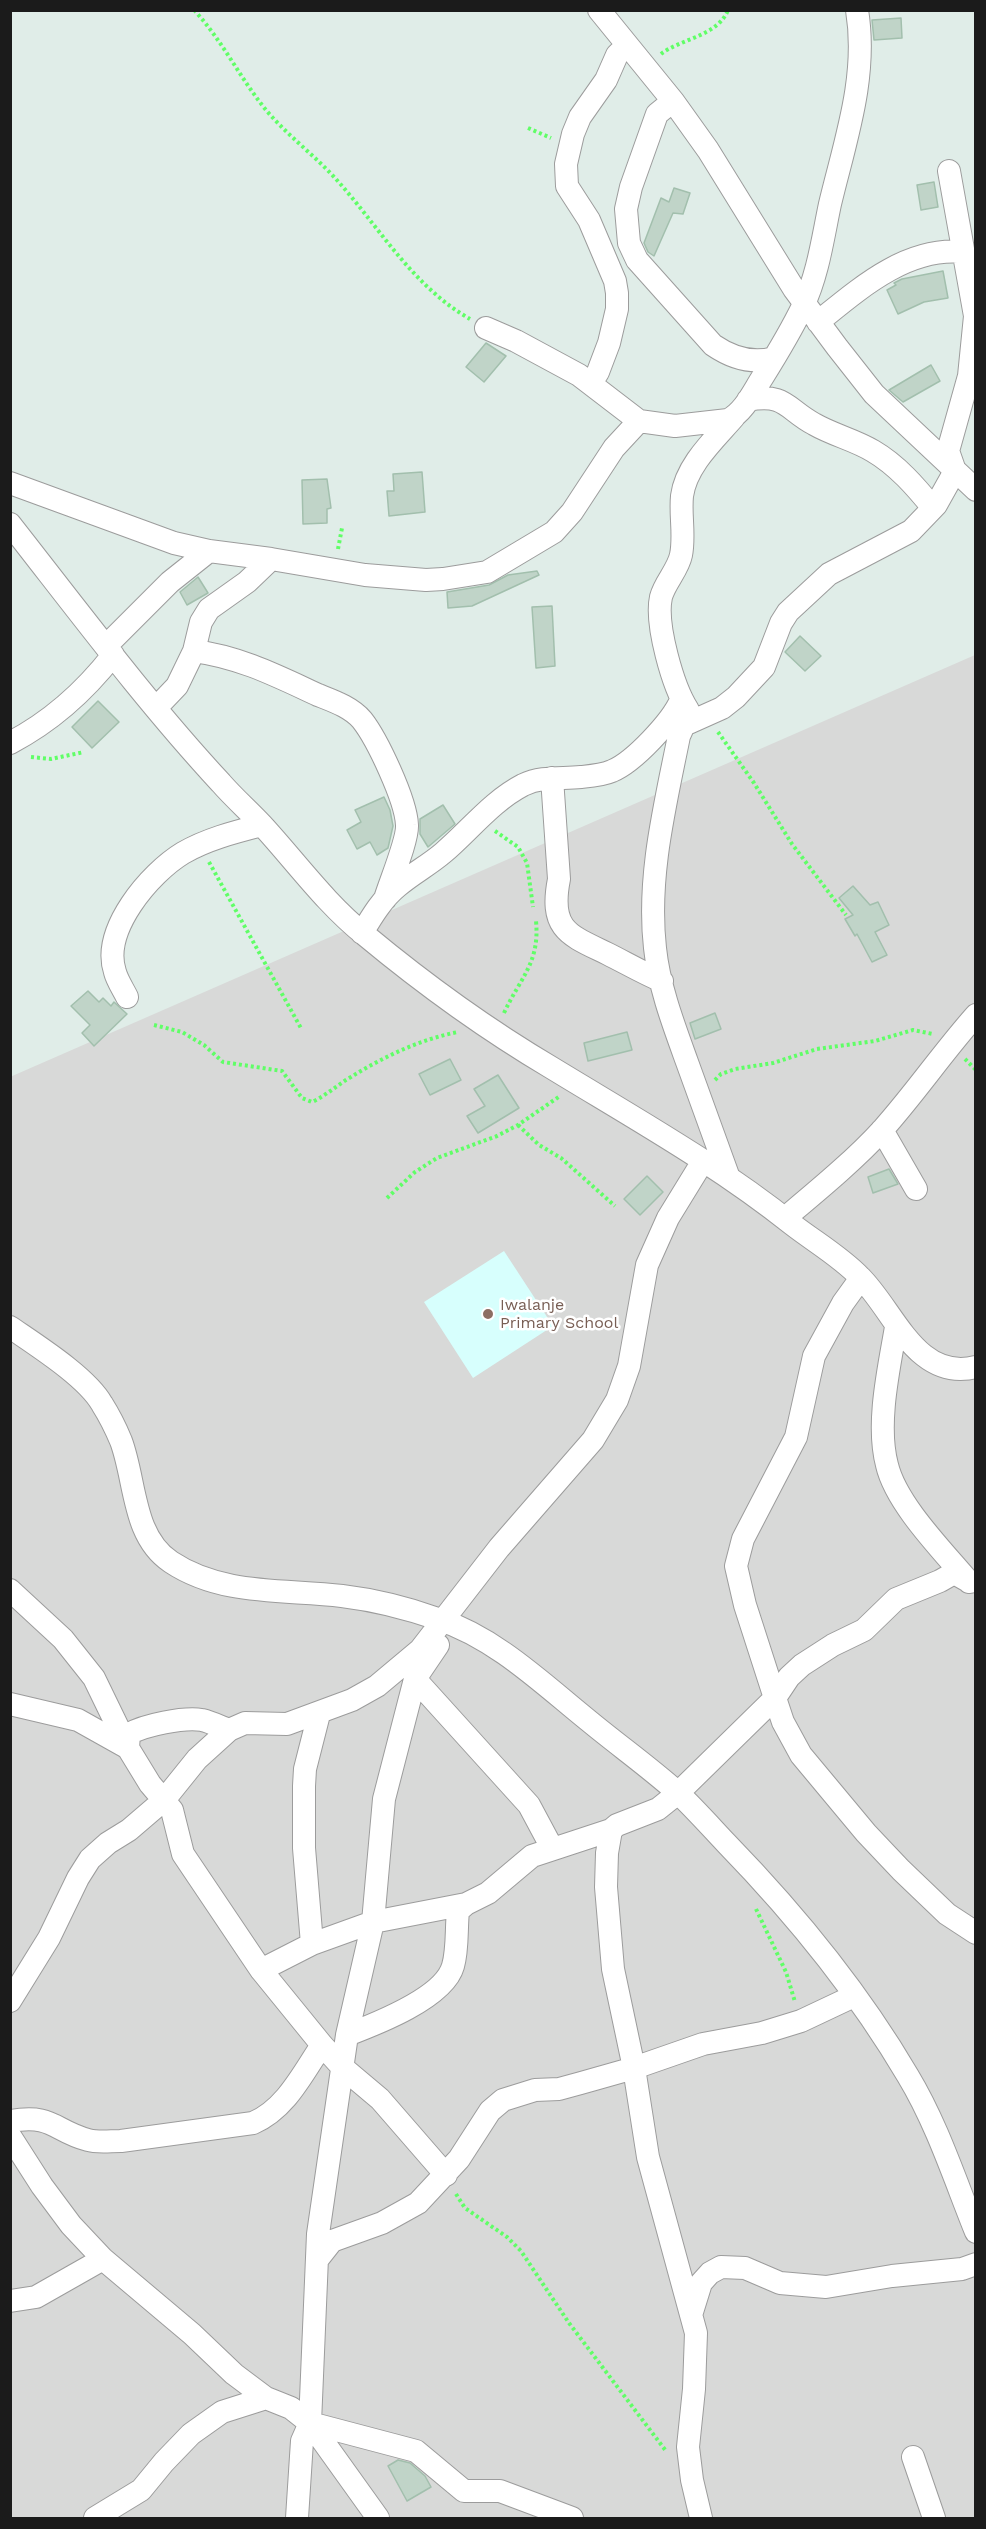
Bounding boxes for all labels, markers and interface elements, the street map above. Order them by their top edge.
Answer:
place label: Iwalanje Primary School [500,1295,618,1333]
marker: Iwalanje Primary School [481,1307,495,1321]

